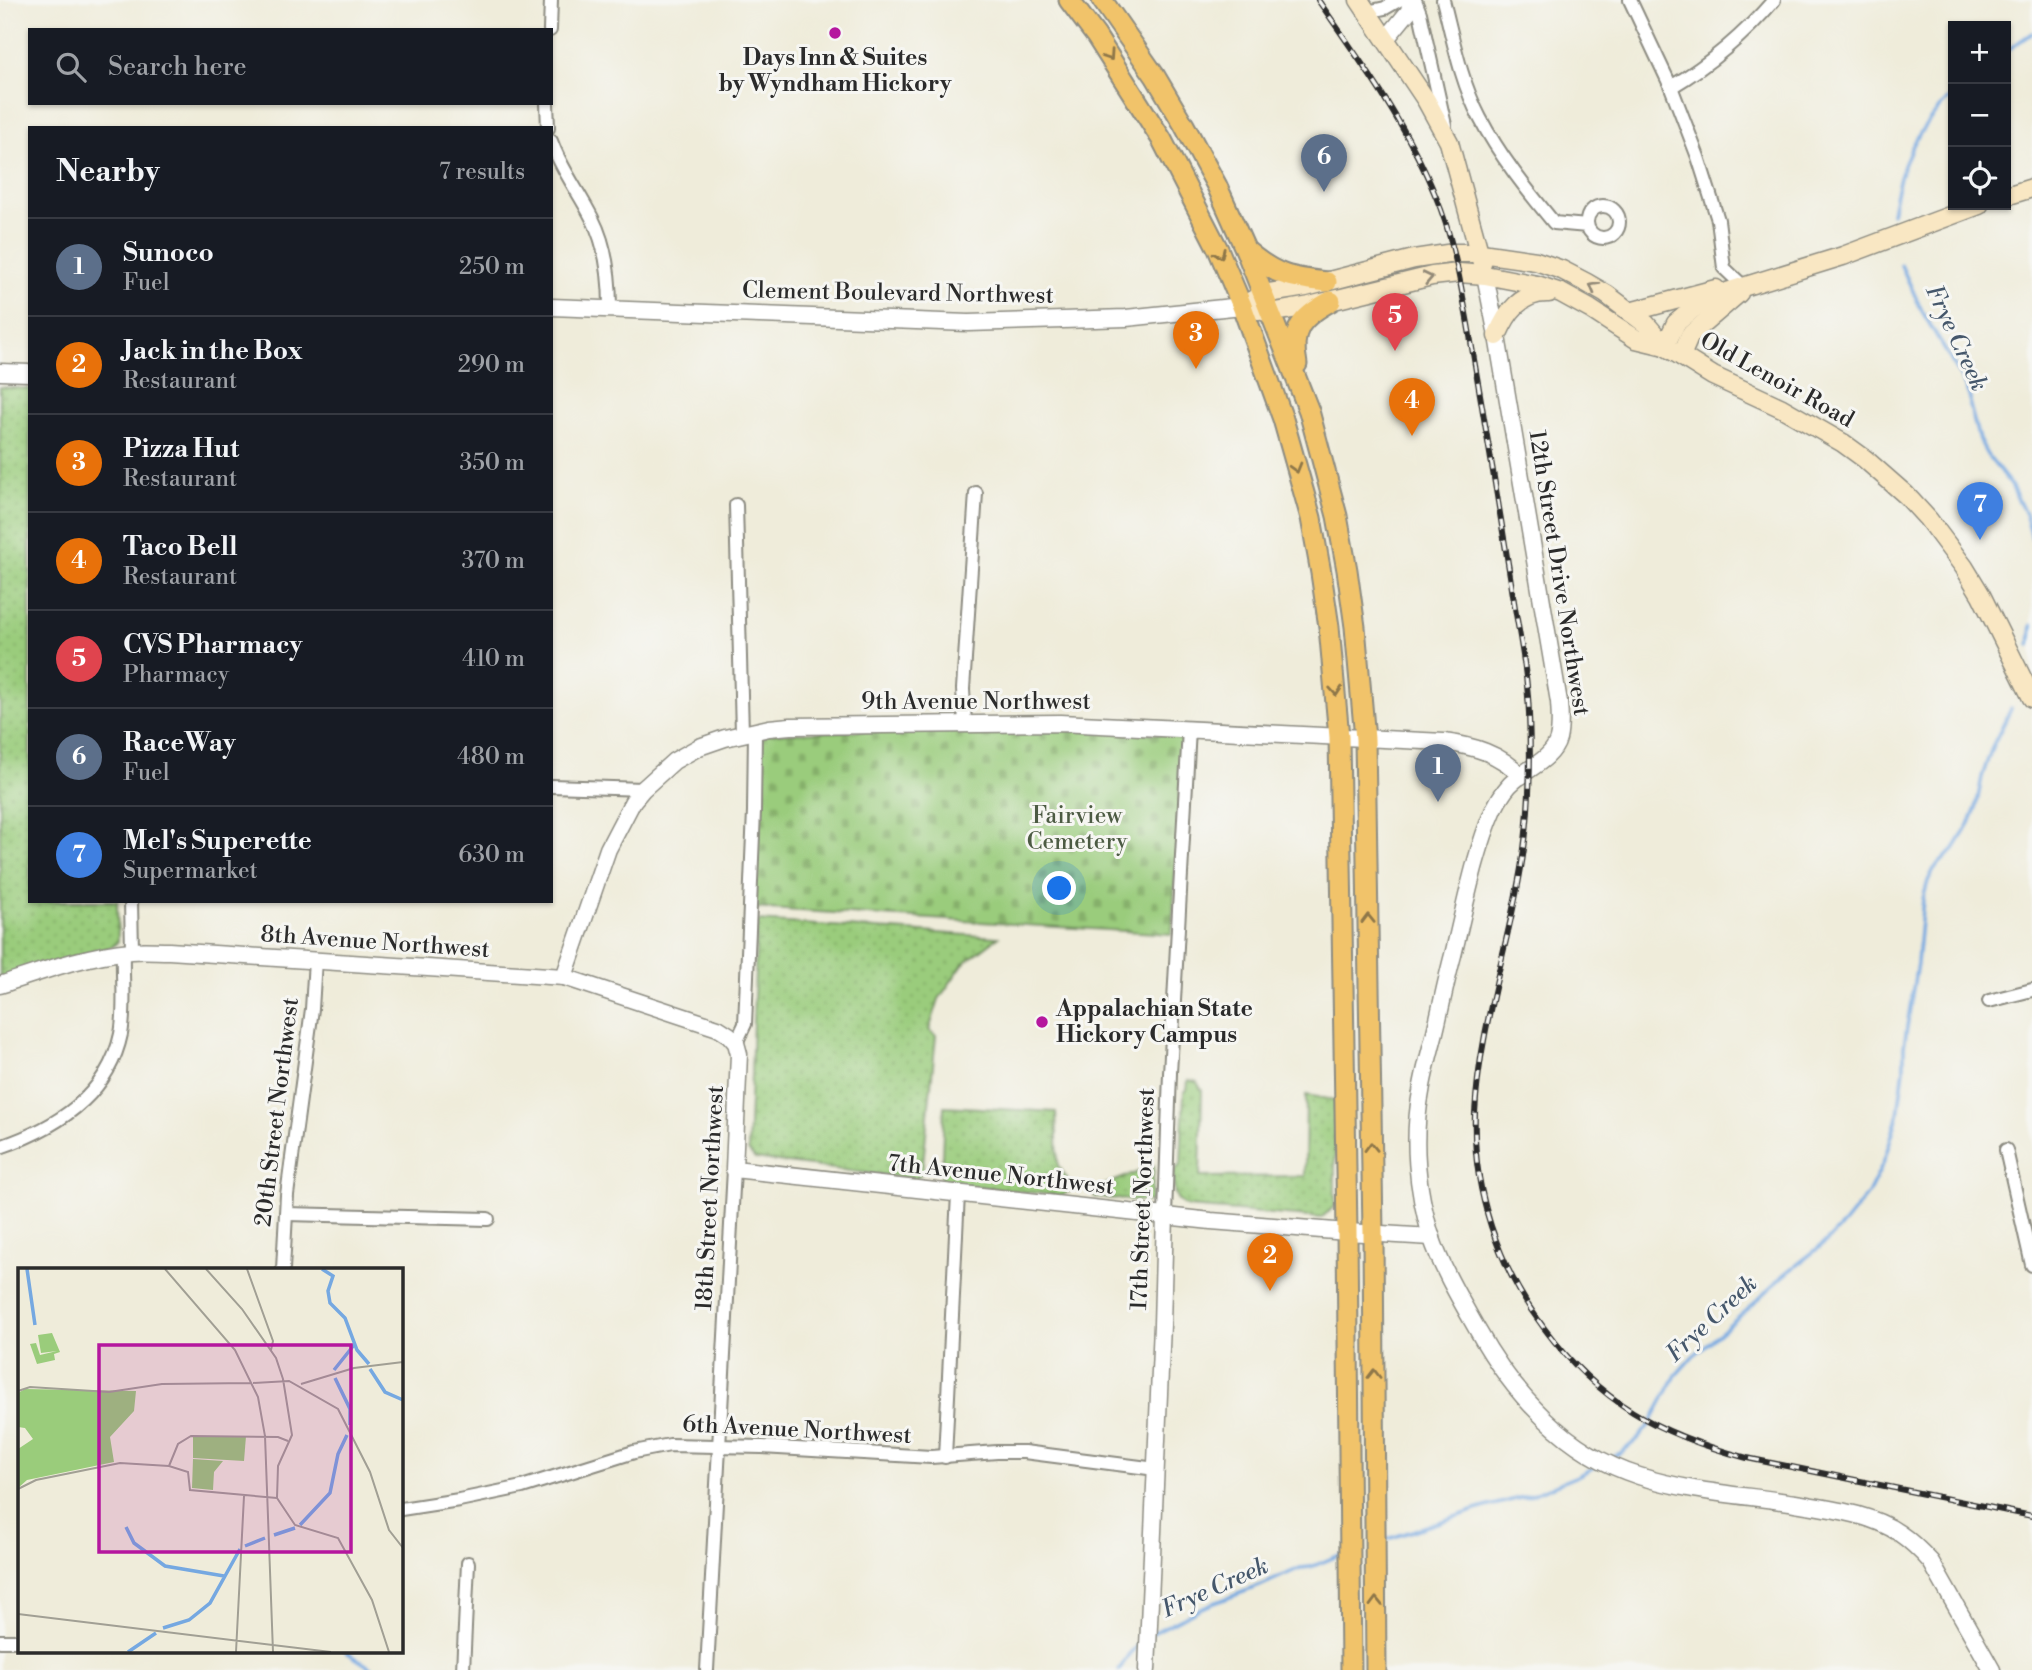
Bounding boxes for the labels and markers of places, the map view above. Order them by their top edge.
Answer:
marker: Days Inn & Suites by Wyndham Hickory [827,25,843,41]
place label: Days Inn & Suites by Wyndham Hickory [718,44,952,98]
pin: 6 [1301,134,1347,192]
pin: 5 [1372,293,1418,351]
pin: 3 [1173,311,1219,369]
pin: 4 [1389,378,1435,436]
pin: 7 [1957,482,2003,540]
pin: 1 [1415,744,1461,802]
place label: Appalachian State Hickory Campus [1055,995,1253,1049]
marker: Appalachian State Hickory Campus [1034,1014,1050,1030]
pin: 2 [1247,1233,1293,1291]

